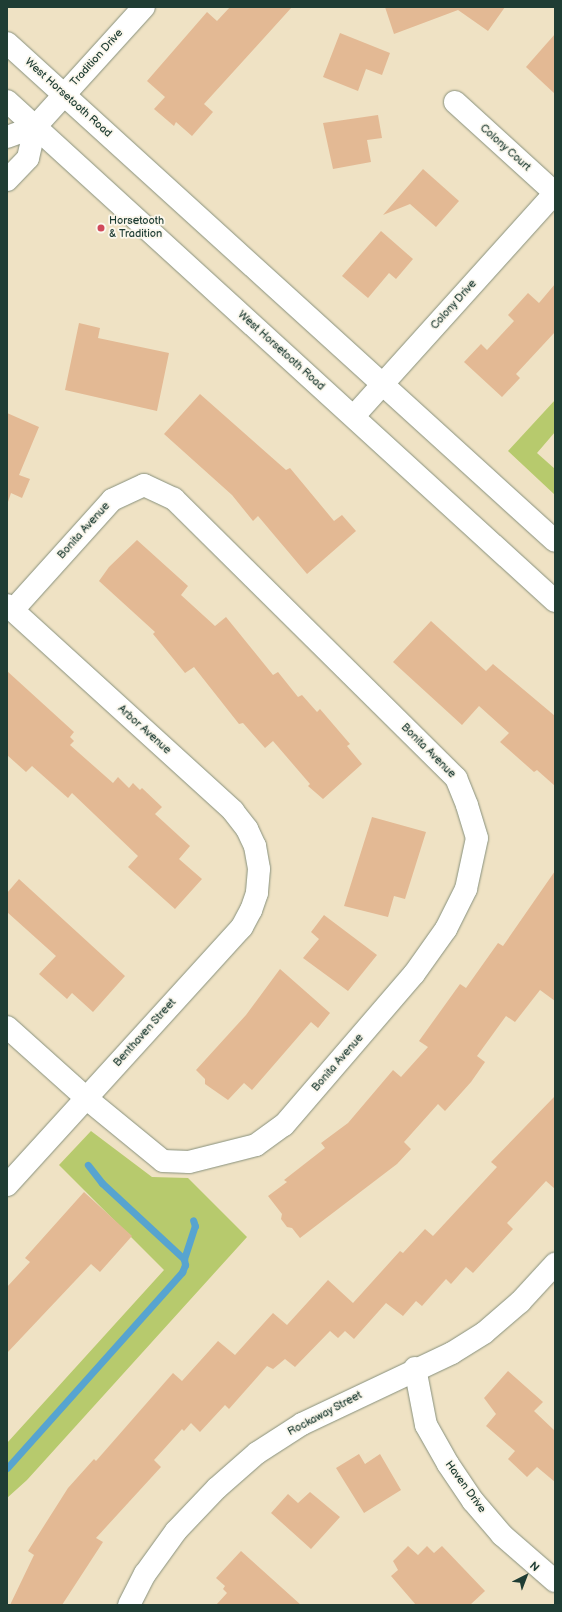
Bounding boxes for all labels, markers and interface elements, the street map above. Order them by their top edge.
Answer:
street label: Tradition Drive [68,27,126,89]
street label: West Horsetooth Road [22,55,114,141]
street label: Colony Court [477,122,533,174]
place label: Horsetooth & Tradition [109,215,164,241]
marker: Horsetooth & Tradition [96,223,106,233]
street label: Colony Drive [428,277,480,333]
street label: West Horsetooth Road [235,308,327,394]
street label: Bonita Avenue [55,500,113,562]
street label: Arbor Avenue [115,703,173,757]
street label: Bonita Avenue [398,721,458,781]
street label: Benthaven Street [111,996,179,1070]
street label: Bonita Avenue [309,1032,367,1094]
street label: Rockaway Street [285,1389,365,1439]
street label: Haven Drive [442,1458,488,1516]
north arrow [506,1556,546,1596]
text: N [527,1559,542,1574]

